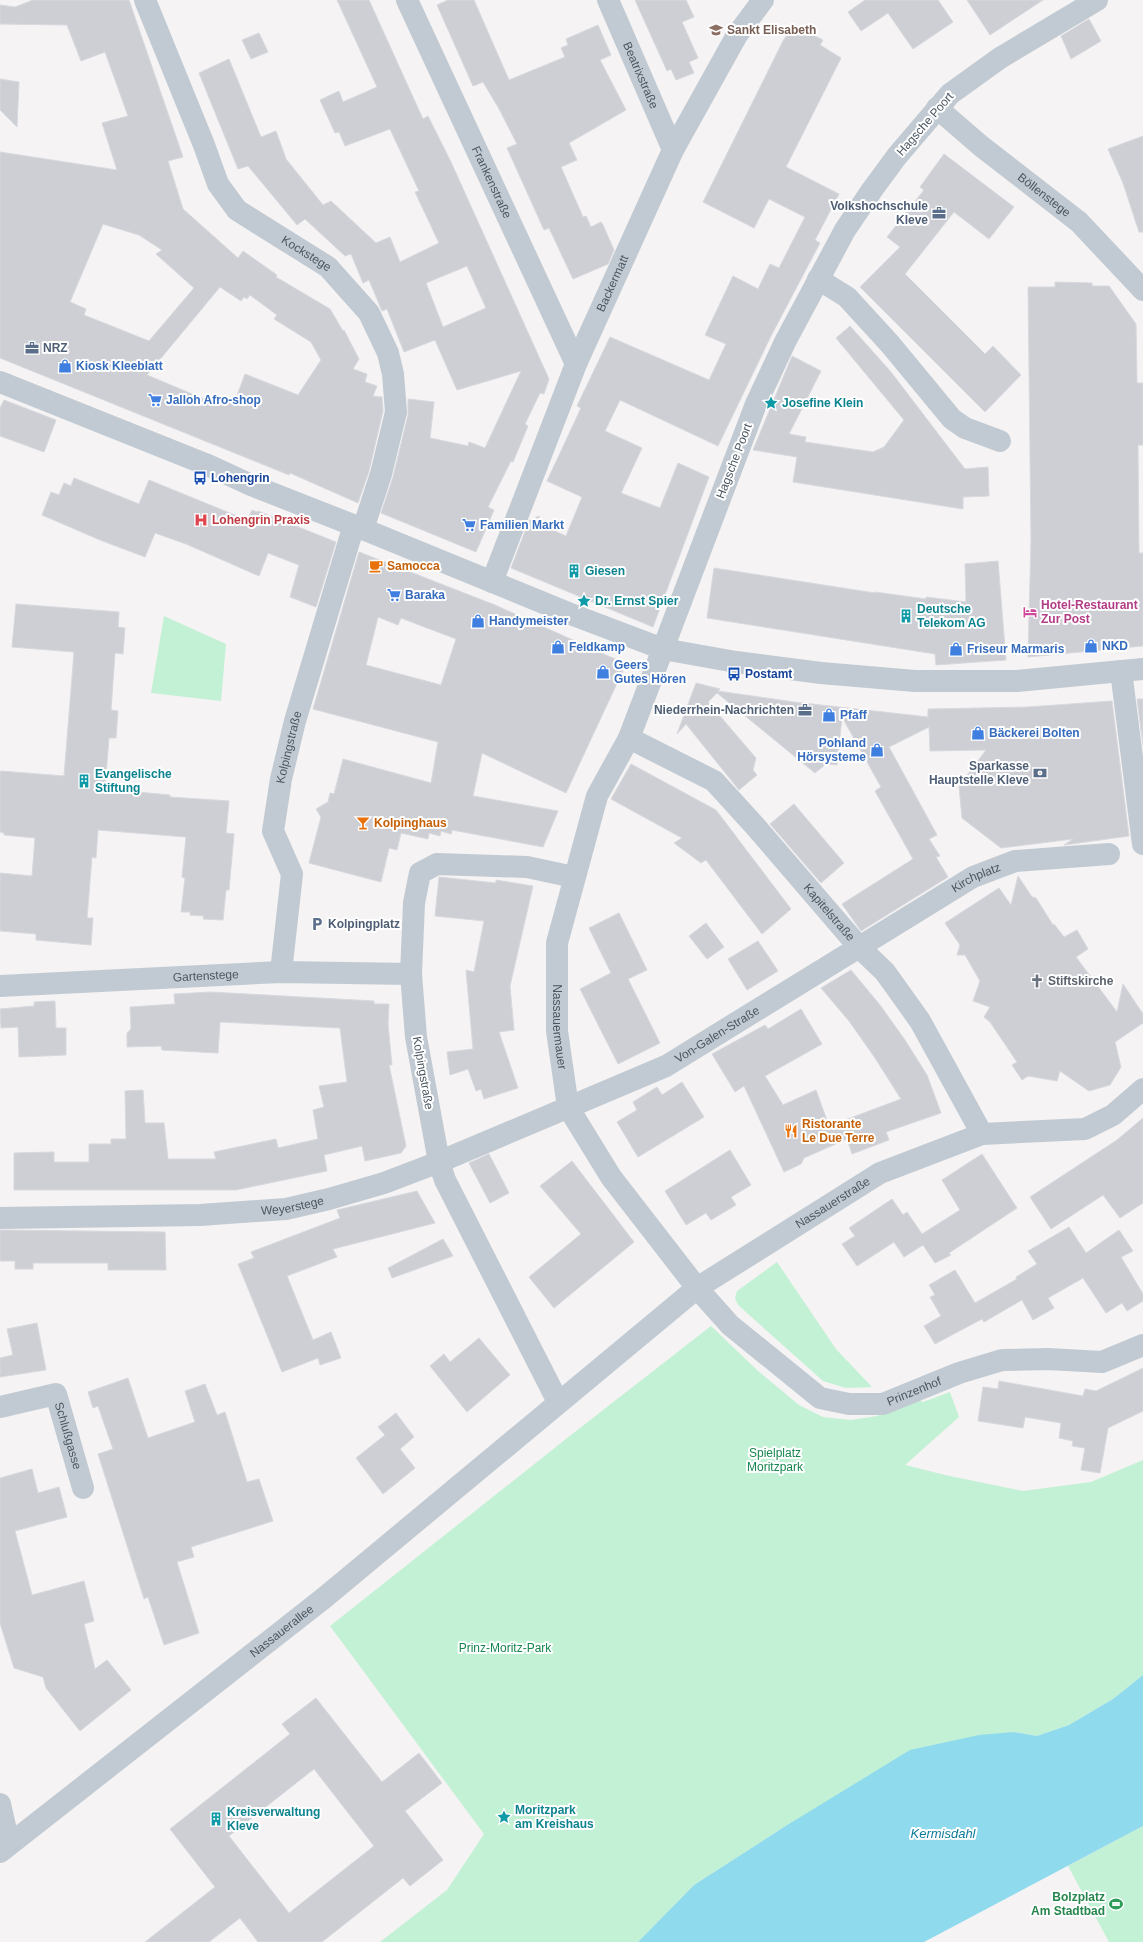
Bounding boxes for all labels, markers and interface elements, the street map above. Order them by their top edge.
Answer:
school or university icon: Sankt Elisabeth [708,22,724,38]
place label: Sankt Elisabeth [727,23,816,37]
street label: Beatrixstraße [620,40,661,111]
street label: Hagsche Poort [894,89,957,159]
street label: Frankenstraße [469,144,515,221]
street label: Böllenstege [1015,170,1073,220]
place label: Volkshochschule Kleve [830,199,928,227]
office icon: Volkshochschule Kleve [931,205,947,221]
street label: Kockstege [279,233,334,274]
street label: Backermatt [594,252,632,314]
office icon: NRZ [24,340,40,356]
place label: NRZ [43,341,68,355]
shop icon: Kiosk Kleeblatt [57,358,73,374]
place label: Kiosk Kleeblatt [76,359,163,373]
supermarket icon: Jalloh Afro-shop [147,392,163,408]
place label: Jalloh Afro-shop [166,393,261,407]
place icon: Josefine Klein [763,395,779,411]
place label: Josefine Klein [782,396,863,410]
street label: Hagsche Poort [713,421,755,501]
bus stop icon: Lohengrin [192,470,208,486]
place label: Lohengrin [211,471,270,485]
hospital icon: Lohengrin Praxis [193,512,209,528]
place label: Lohengrin Praxis [212,513,310,527]
supermarket icon: Familien Markt [461,517,477,533]
place label: Familien Markt [480,518,564,532]
cafe icon: Samocca [368,558,384,574]
place label: Samocca [387,559,440,573]
building icon: Giesen [566,563,582,579]
place label: Giesen [585,564,625,578]
supermarket icon: Baraka [386,587,402,603]
place label: Baraka [405,588,445,602]
place icon: Dr. Ernst Spier [576,593,592,609]
place label: Dr. Ernst Spier [595,594,679,608]
place label: Hotel-Restaurant Zur Post [1041,598,1138,626]
place label: Deutsche Telekom AG [917,602,986,630]
hotel icon: Hotel-Restaurant Zur Post [1022,604,1038,620]
building icon: Deutsche Telekom AG [898,608,914,624]
shop icon: Handymeister [470,613,486,629]
place label: Handymeister [489,614,569,628]
shop icon: NKD [1083,638,1099,654]
shop icon: Feldkamp [550,639,566,655]
place label: NKD [1102,639,1128,653]
place label: Feldkamp [569,640,625,654]
shop icon: Friseur Marmaris [948,641,964,657]
place label: Friseur Marmaris [967,642,1065,656]
place label: Geers Gutes Hören [614,658,686,686]
shop icon: Geers Gutes Hören [595,664,611,680]
bus stop icon: Postamt [726,666,742,682]
place label: Postamt [745,667,792,681]
office icon: Niederrhein-Nachrichten [797,702,813,718]
place label: Niederrhein-Nachrichten [654,703,794,717]
shop icon: Pfaff [821,707,837,723]
place label: Pfaff [840,708,868,722]
street label: Kolpingstraße [273,709,305,784]
shop icon: Bäckerei Bolten [970,725,986,741]
place label: Bäckerei Bolten [989,726,1080,740]
place label: Pohland Hörsysteme [797,736,866,764]
shop icon: Pohland Hörsysteme [869,742,885,758]
place label: Sparkasse Hauptstelle Kleve [929,759,1029,787]
bank icon: Sparkasse Hauptstelle Kleve [1032,765,1048,781]
place label: Evangelische Stiftung [95,767,172,795]
building icon: Evangelische Stiftung [76,773,92,789]
bar icon: Kolpinghaus [355,815,371,831]
place label: Kolpinghaus [374,816,447,830]
street label: Kirchplatz [949,860,1002,895]
street label: Kapitelstraße [801,881,858,944]
parking icon: Kolpingplatz [309,916,325,932]
place label: Kolpingplatz [328,917,400,931]
street label: Gartenstege [172,967,239,984]
church icon: Stiftskirche [1029,973,1045,989]
place label: Stiftskirche [1048,974,1114,988]
street label: Nassauermauer [550,984,569,1070]
street label: Von-Galen-Straße [672,1003,762,1066]
street label: Kolpingstraße [410,1035,436,1111]
place label: Ristorante Le Due Terre [802,1117,875,1145]
restaurant icon: Ristorante Le Due Terre [783,1123,799,1139]
street label: Nassauerstraße [793,1174,873,1231]
street label: Weyerstege [260,1193,326,1218]
street label: Prinzenhof [885,1374,944,1409]
street label: Schlußgasse [52,1401,84,1471]
park label: Spielplatz Moritzpark [747,1446,804,1474]
street label: Nassauerallee [247,1602,317,1660]
park label: Prinz-Moritz-Park [459,1641,552,1655]
place label: Moritzpark am Kreishaus [515,1803,594,1831]
place label: Kreisverwaltung Kleve [227,1805,320,1833]
place icon: Moritzpark am Kreishaus [496,1809,512,1825]
building icon: Kreisverwaltung Kleve [208,1811,224,1827]
water label: Kermisdahl [910,1826,977,1841]
place label: Bolzplatz Am Stadtbad [1031,1890,1105,1918]
sports icon: Bolzplatz Am Stadtbad [1108,1896,1124,1912]

